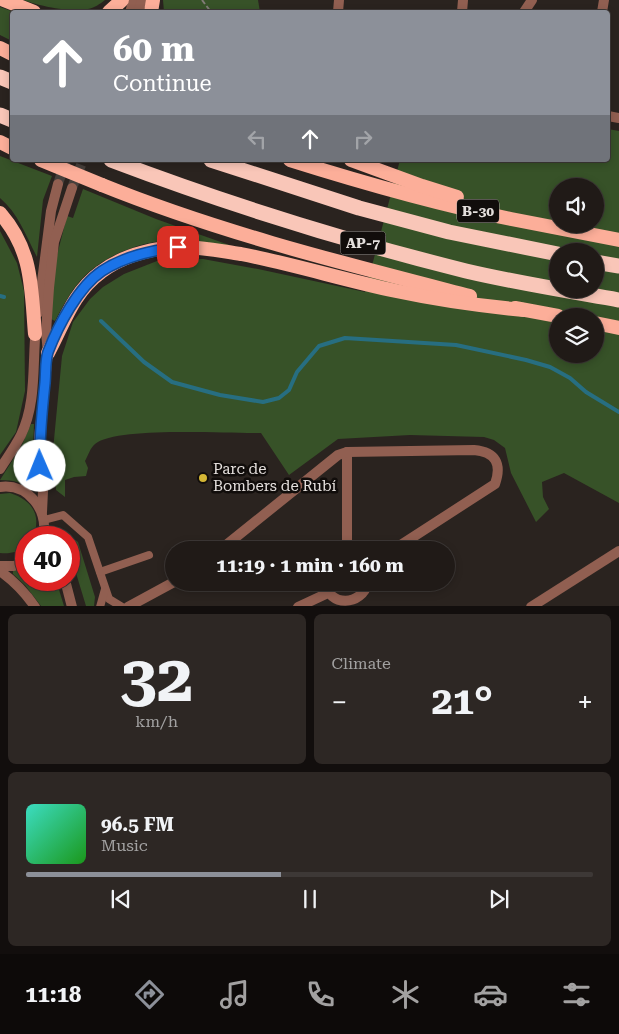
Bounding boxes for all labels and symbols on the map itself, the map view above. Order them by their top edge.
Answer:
road number: B-30 [457,200,499,222]
pin [157,226,199,268]
road number: AP-7 [340,232,386,254]
position arrow [13,439,65,491]
place label: Parc de Bombers de Rubí [213,460,337,495]
marker: Parc de Bombers de Rubí [197,472,209,484]
speed limit sign: 40 [15,526,80,591]

